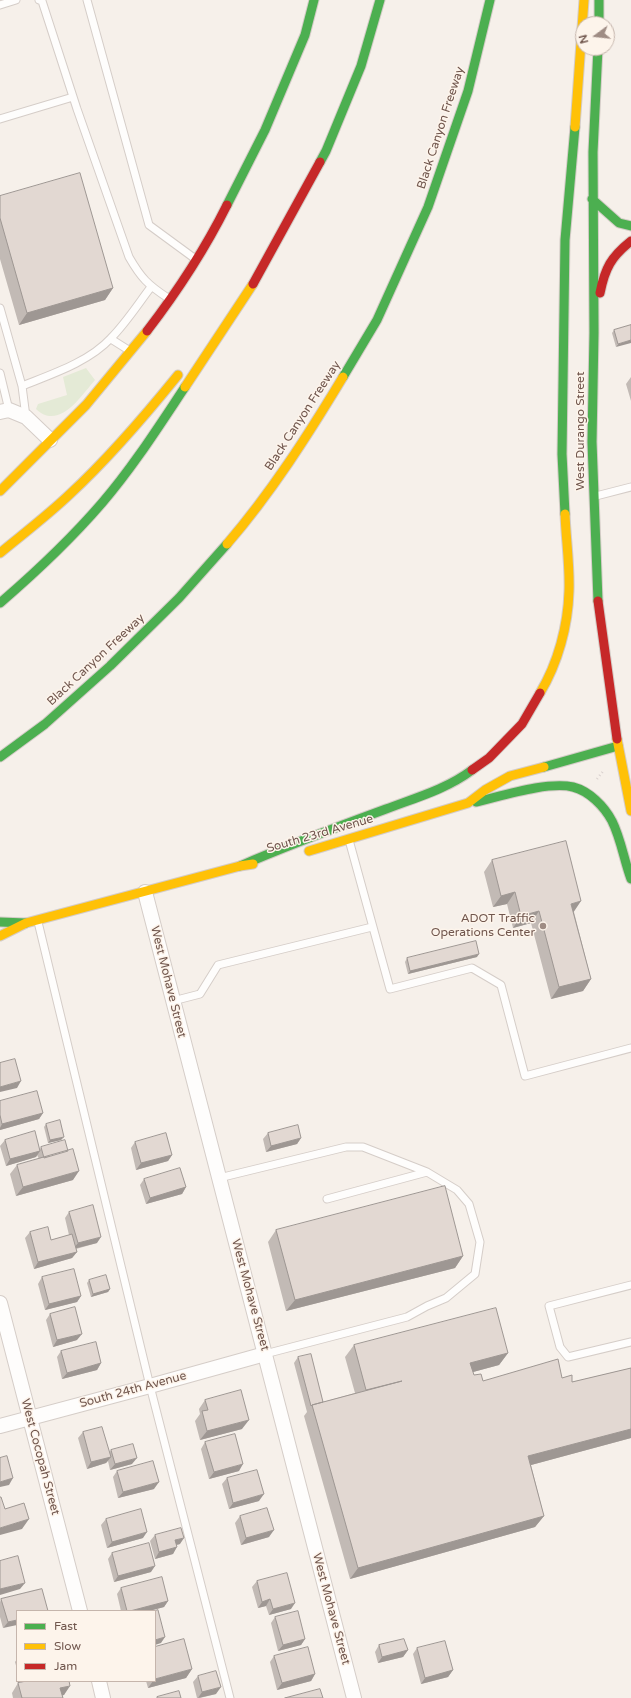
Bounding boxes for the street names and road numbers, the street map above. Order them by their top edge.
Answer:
street label: Black Canyon Freeway [414,65,468,191]
street label: Black Canyon Freeway [262,358,344,474]
street label: West Durango Street [574,372,588,490]
street label: Black Canyon Freeway [44,611,148,709]
street label: South 23rd Avenue [265,812,375,856]
street label: West Mohave Street [147,924,189,1040]
street label: West Mohave Street [228,1238,272,1352]
street label: South 24th Avenue [78,1369,188,1411]
street label: West Cocopah Street [18,1397,62,1517]
street label: West Mohave Street [309,1552,353,1666]

